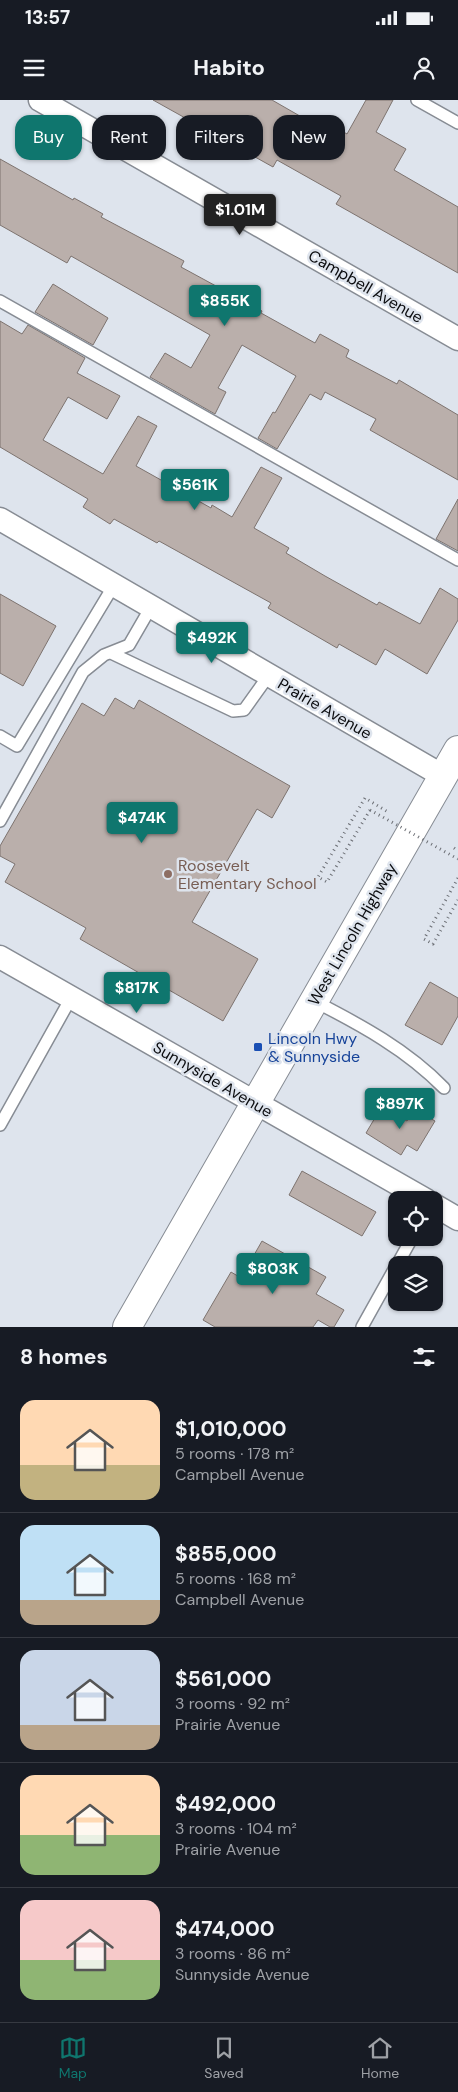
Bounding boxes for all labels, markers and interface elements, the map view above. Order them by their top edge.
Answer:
text: 13:57 [25,5,70,30]
text: Habito [193,53,265,82]
icon: menu [20,54,48,82]
icon: person [410,54,438,82]
chip: Buy [15,115,82,160]
chip: Rent [92,115,166,160]
chip: Filters [176,115,263,160]
chip: New [273,115,345,160]
pin: $1.01M [199,194,281,236]
text: $1.01M [215,199,265,220]
street label: Campbell Avenue [305,245,427,328]
pin: $855K [190,284,260,327]
text: $855K [200,290,250,311]
pin: $561K [160,468,230,511]
text: $561K [172,474,218,495]
pin: $492K [177,622,247,664]
text: $492K [187,627,237,648]
street label: Prairie Avenue [274,673,376,744]
pin: $474K [107,802,177,844]
text: $474K [118,807,166,828]
place label: Roosevelt Elementary School [178,855,316,894]
street label: West Lincoln Highway [303,859,402,1009]
marker: Roosevelt Elementary School [162,868,174,880]
pin: $817K [102,972,172,1014]
text: $817K [115,977,159,998]
place label: Lincoln Hwy & Sunnyside [268,1028,360,1067]
street label: Sunnyside Avenue [149,1037,276,1122]
marker: Lincoln Hwy & Sunnyside [252,1041,264,1053]
pin: $897K [365,1088,435,1130]
text: $897K [376,1093,424,1114]
map controls [388,1191,443,1311]
button: locate [388,1191,443,1246]
pin: $803K [238,1252,308,1295]
button: layers [388,1256,443,1311]
text: $803K [247,1258,299,1279]
text: 8 homes [20,1343,108,1371]
icon: filters [410,1343,438,1371]
text: $1,010,000 [175,1415,287,1443]
icon: home [60,1420,120,1480]
text: 5 rooms · 178 m² [175,1443,294,1464]
text: Campbell Avenue [175,1464,304,1485]
text: $855,000 [175,1540,277,1568]
icon: home [60,1545,120,1605]
text: 5 rooms · 168 m² [175,1568,296,1589]
text: Campbell Avenue [175,1589,304,1610]
text: $561,000 [175,1665,271,1693]
icon: home [60,1670,120,1730]
text: 3 rooms · 92 m² [175,1693,290,1714]
text: Prairie Avenue [175,1714,280,1735]
text: $492,000 [175,1790,276,1818]
icon: home [60,1795,120,1855]
text: 3 rooms · 104 m² [175,1818,297,1839]
text: Prairie Avenue [175,1839,280,1860]
text: $474,000 [175,1915,275,1943]
icon: home [60,1920,120,1980]
text: 3 rooms · 86 m² [175,1943,291,1964]
text: Sunnyside Avenue [175,1964,310,1985]
tab: Map [59,2034,87,2082]
tab: Saved [204,2034,244,2082]
tab: Home [361,2034,399,2082]

